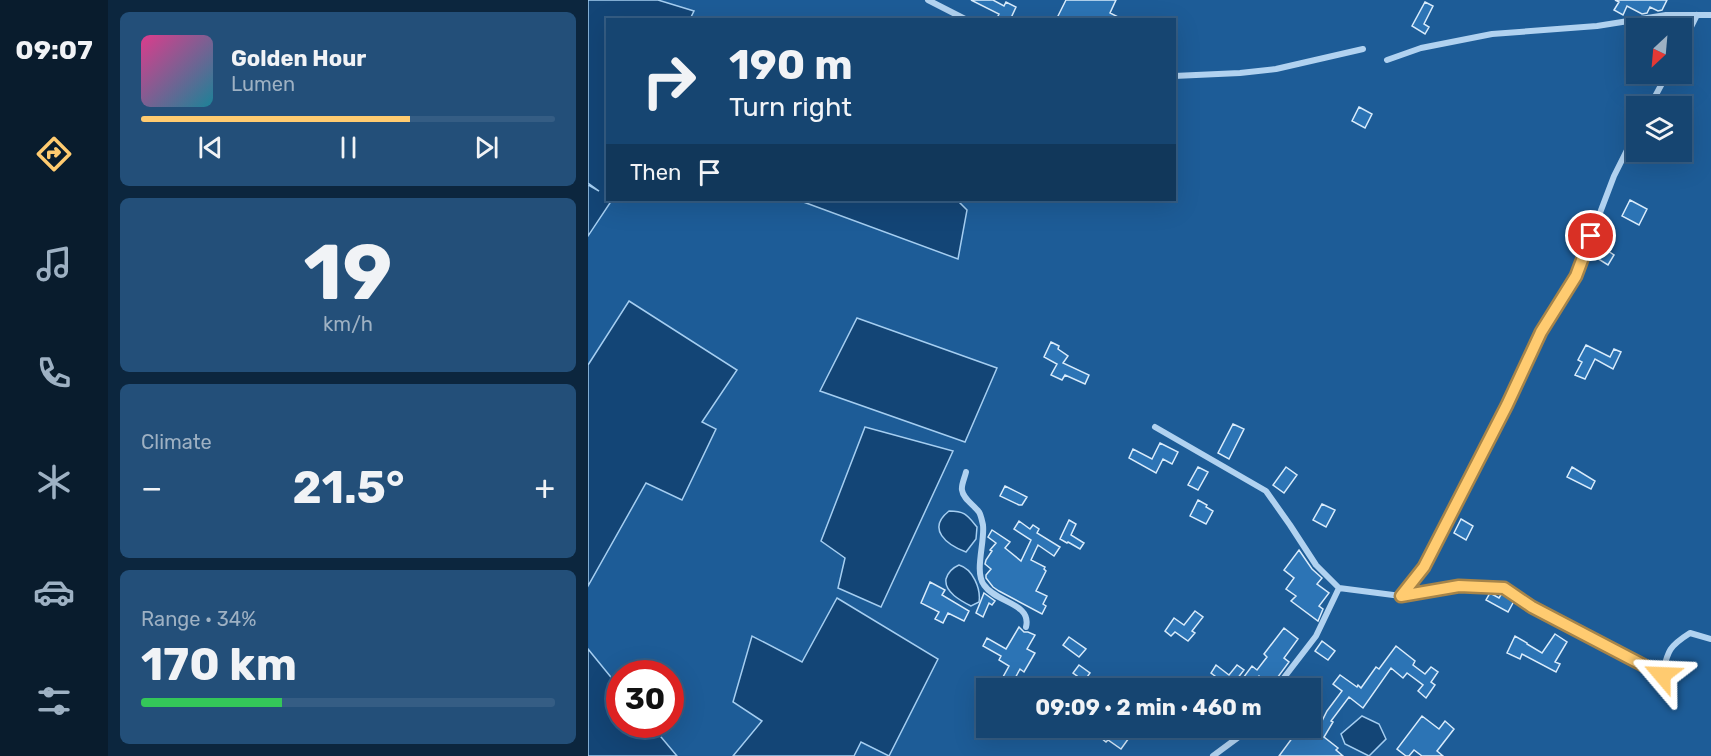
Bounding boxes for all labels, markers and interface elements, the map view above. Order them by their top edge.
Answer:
north arrow [1626,18,1692,84]
map controls [1626,18,1692,162]
text: 09:07 [15,34,93,66]
text: 190 m [729,40,853,90]
icon: right [630,42,708,120]
text: Golden Hour [231,45,366,72]
text: Lumen [231,72,295,96]
text: Turn right [729,91,852,123]
button: layers [1626,96,1692,162]
icon: previous [194,131,227,164]
icon: pause [332,131,365,164]
icon: next [470,131,503,164]
icon: directions [33,133,75,175]
icon: arrive [693,156,726,189]
text: Then [630,159,681,186]
pin [1565,210,1616,261]
icon: arrive [1574,219,1607,252]
text: 19 [304,226,392,319]
icon: music [33,243,75,285]
text: km/h [323,312,373,336]
icon: phone [33,352,75,394]
text: Climate [141,430,212,454]
icon: climate [33,461,75,503]
text: 21.5° [292,461,404,514]
text: − [141,468,162,507]
text: + [534,468,555,507]
icon: car [33,571,75,613]
text: Range · 34% [141,607,256,631]
text: 170 km [141,638,297,691]
position arrow [1630,643,1694,707]
speed limit sign: 30 [606,660,684,738]
icon: filters [33,680,75,722]
text: 09:09 · 2 min · 460 m [1035,694,1262,721]

